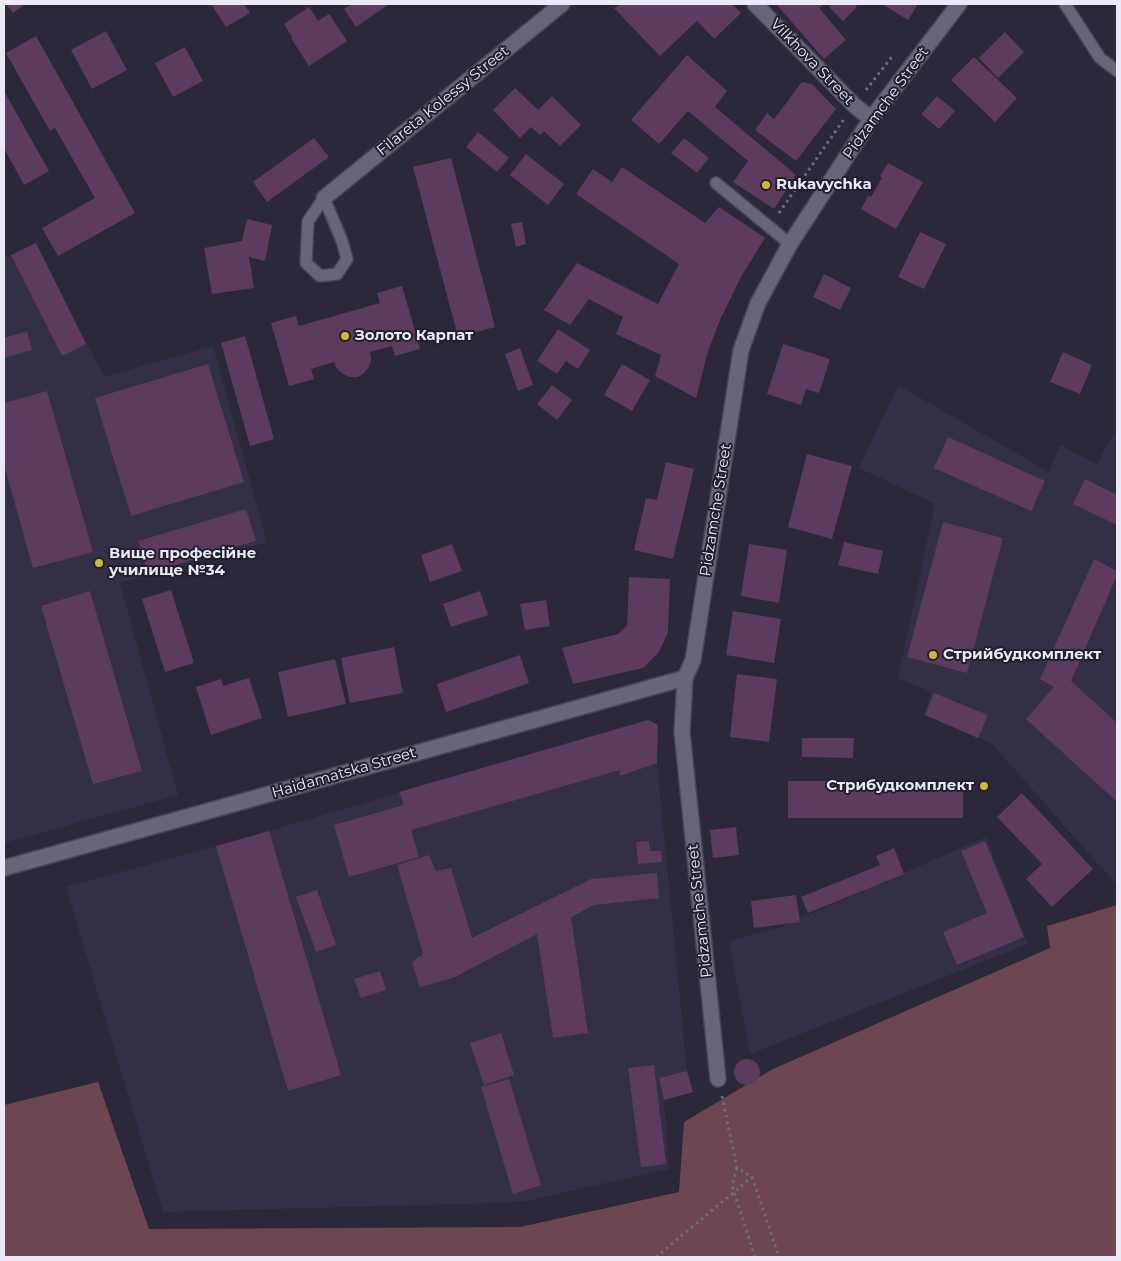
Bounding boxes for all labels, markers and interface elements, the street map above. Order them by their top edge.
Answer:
street label: Vilkhova Street [766,15,858,109]
street label: Filareta Kolessy Street [373,42,513,160]
street label: Pidzamche Street [839,43,933,163]
place label: Rukavychka [776,176,872,194]
marker: Rukavychka [760,179,772,191]
place label: Золото Карпат [355,327,473,345]
marker: Золото Карпат [339,330,351,342]
street label: Pidzamche Street [697,442,735,578]
place label: Вище професійне училище №34 [109,545,256,580]
marker: Вище професійне училище №34 [93,557,105,569]
place label: Стрийбудкомплект [943,646,1101,664]
marker: Стрийбудкомплект [927,649,939,661]
street label: Haidamatska Street [270,744,418,802]
place label: Стрибудкомплект [826,777,974,795]
marker: Стрибудкомплект [978,780,990,792]
street label: Pidzamche Street [684,843,716,979]

